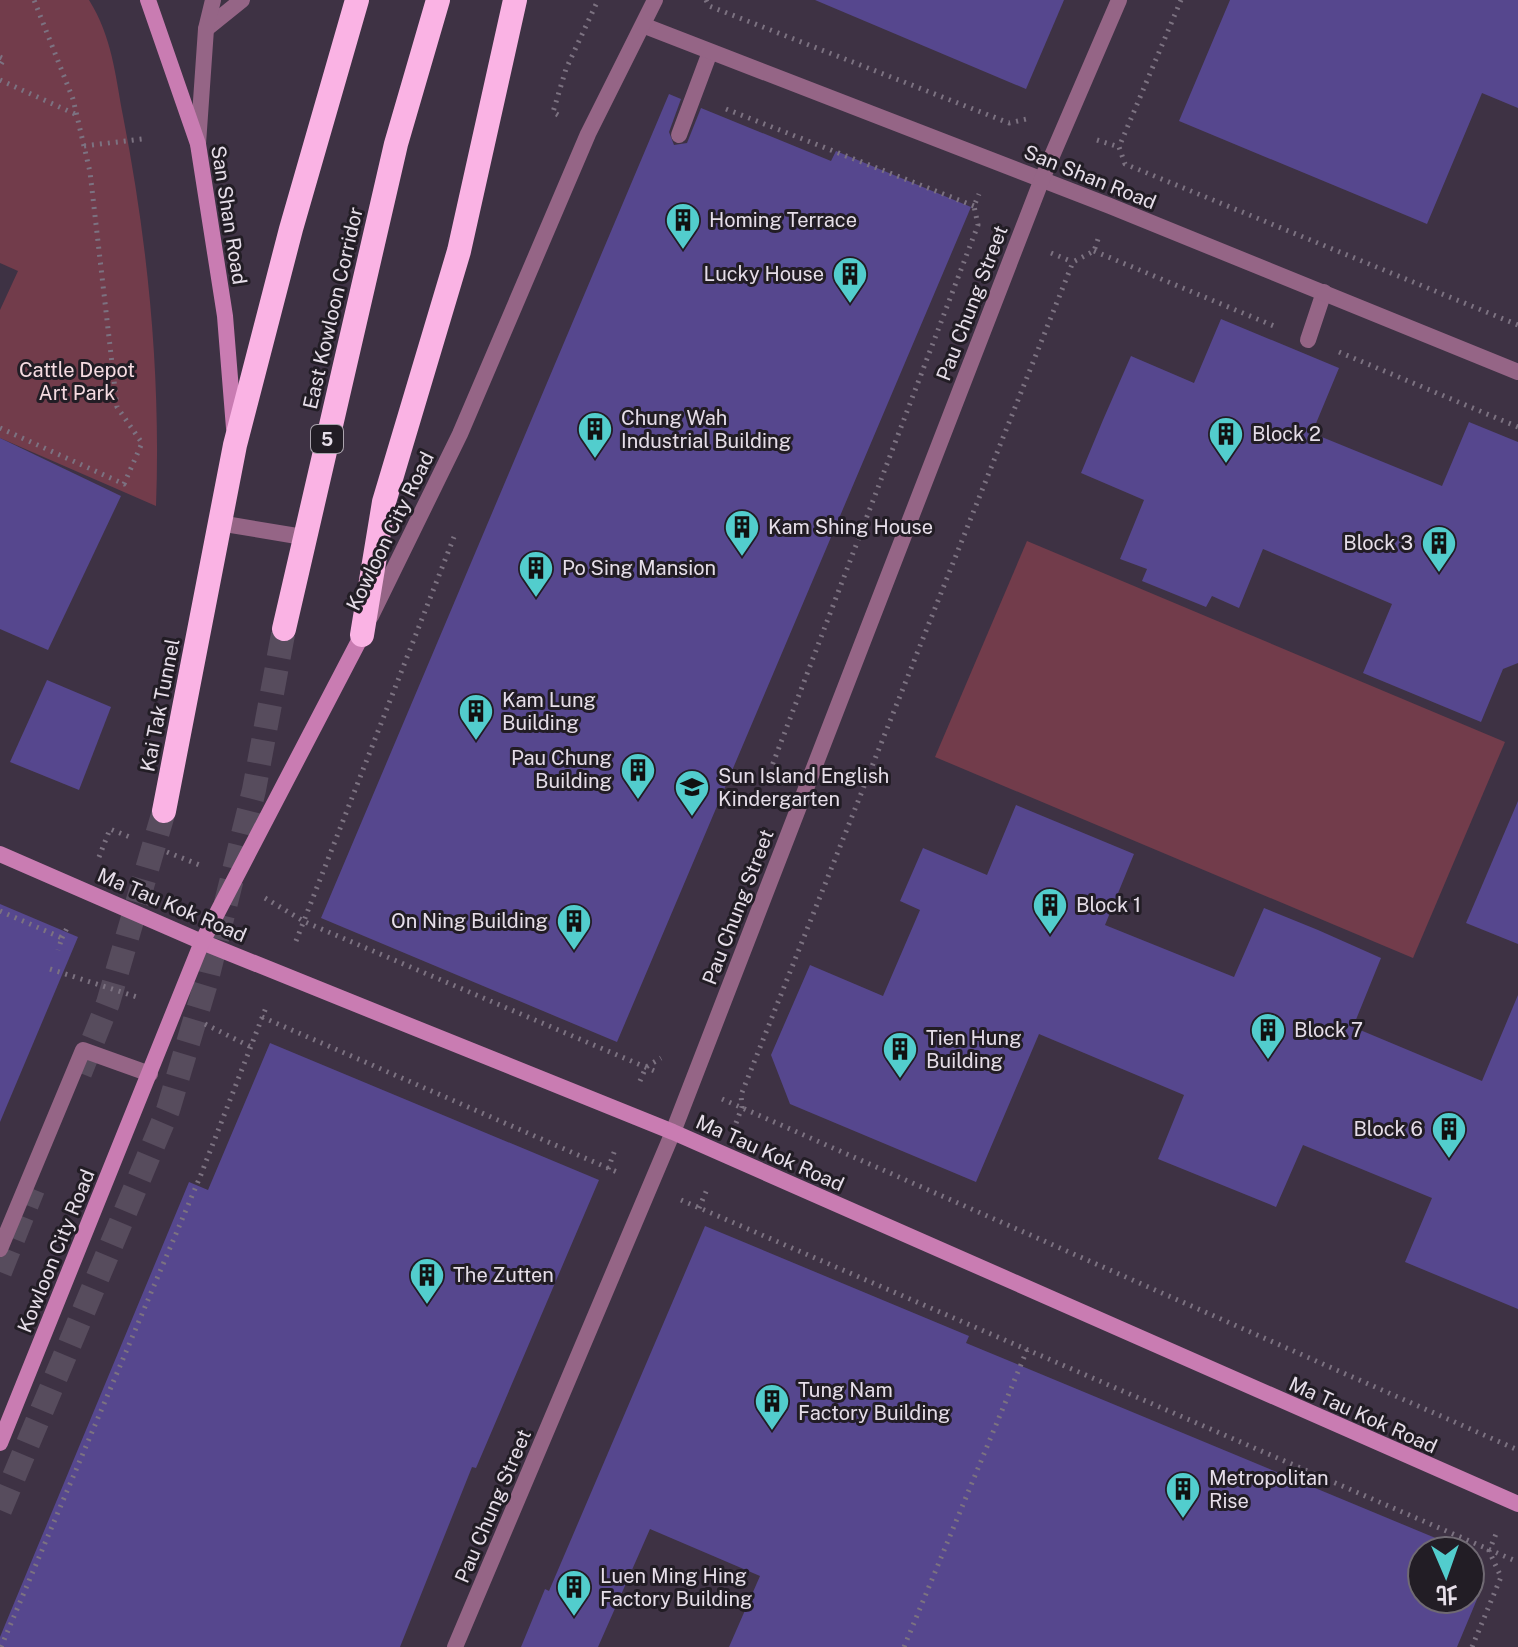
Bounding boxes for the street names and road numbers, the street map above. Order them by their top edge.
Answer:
street label: San Shan Road [1020,140,1160,214]
street label: San Shan Road [206,144,252,286]
street label: East Kowloon Corridor [298,204,368,411]
street label: Pau Chung Street [931,222,1013,384]
road number: 5 [311,425,343,453]
street label: Kowloon City Road [341,448,439,614]
street label: Kai Tak Tunnel [135,636,185,774]
street label: Pau Chung Street [697,826,779,988]
street label: Ma Tau Kok Road [94,863,250,947]
street label: Ma Tau Kok Road [692,1110,848,1196]
street label: Kowloon City Road [12,1166,100,1336]
street label: Ma Tau Kok Road [1285,1372,1441,1458]
street label: Pau Chung Street [450,1426,536,1586]

